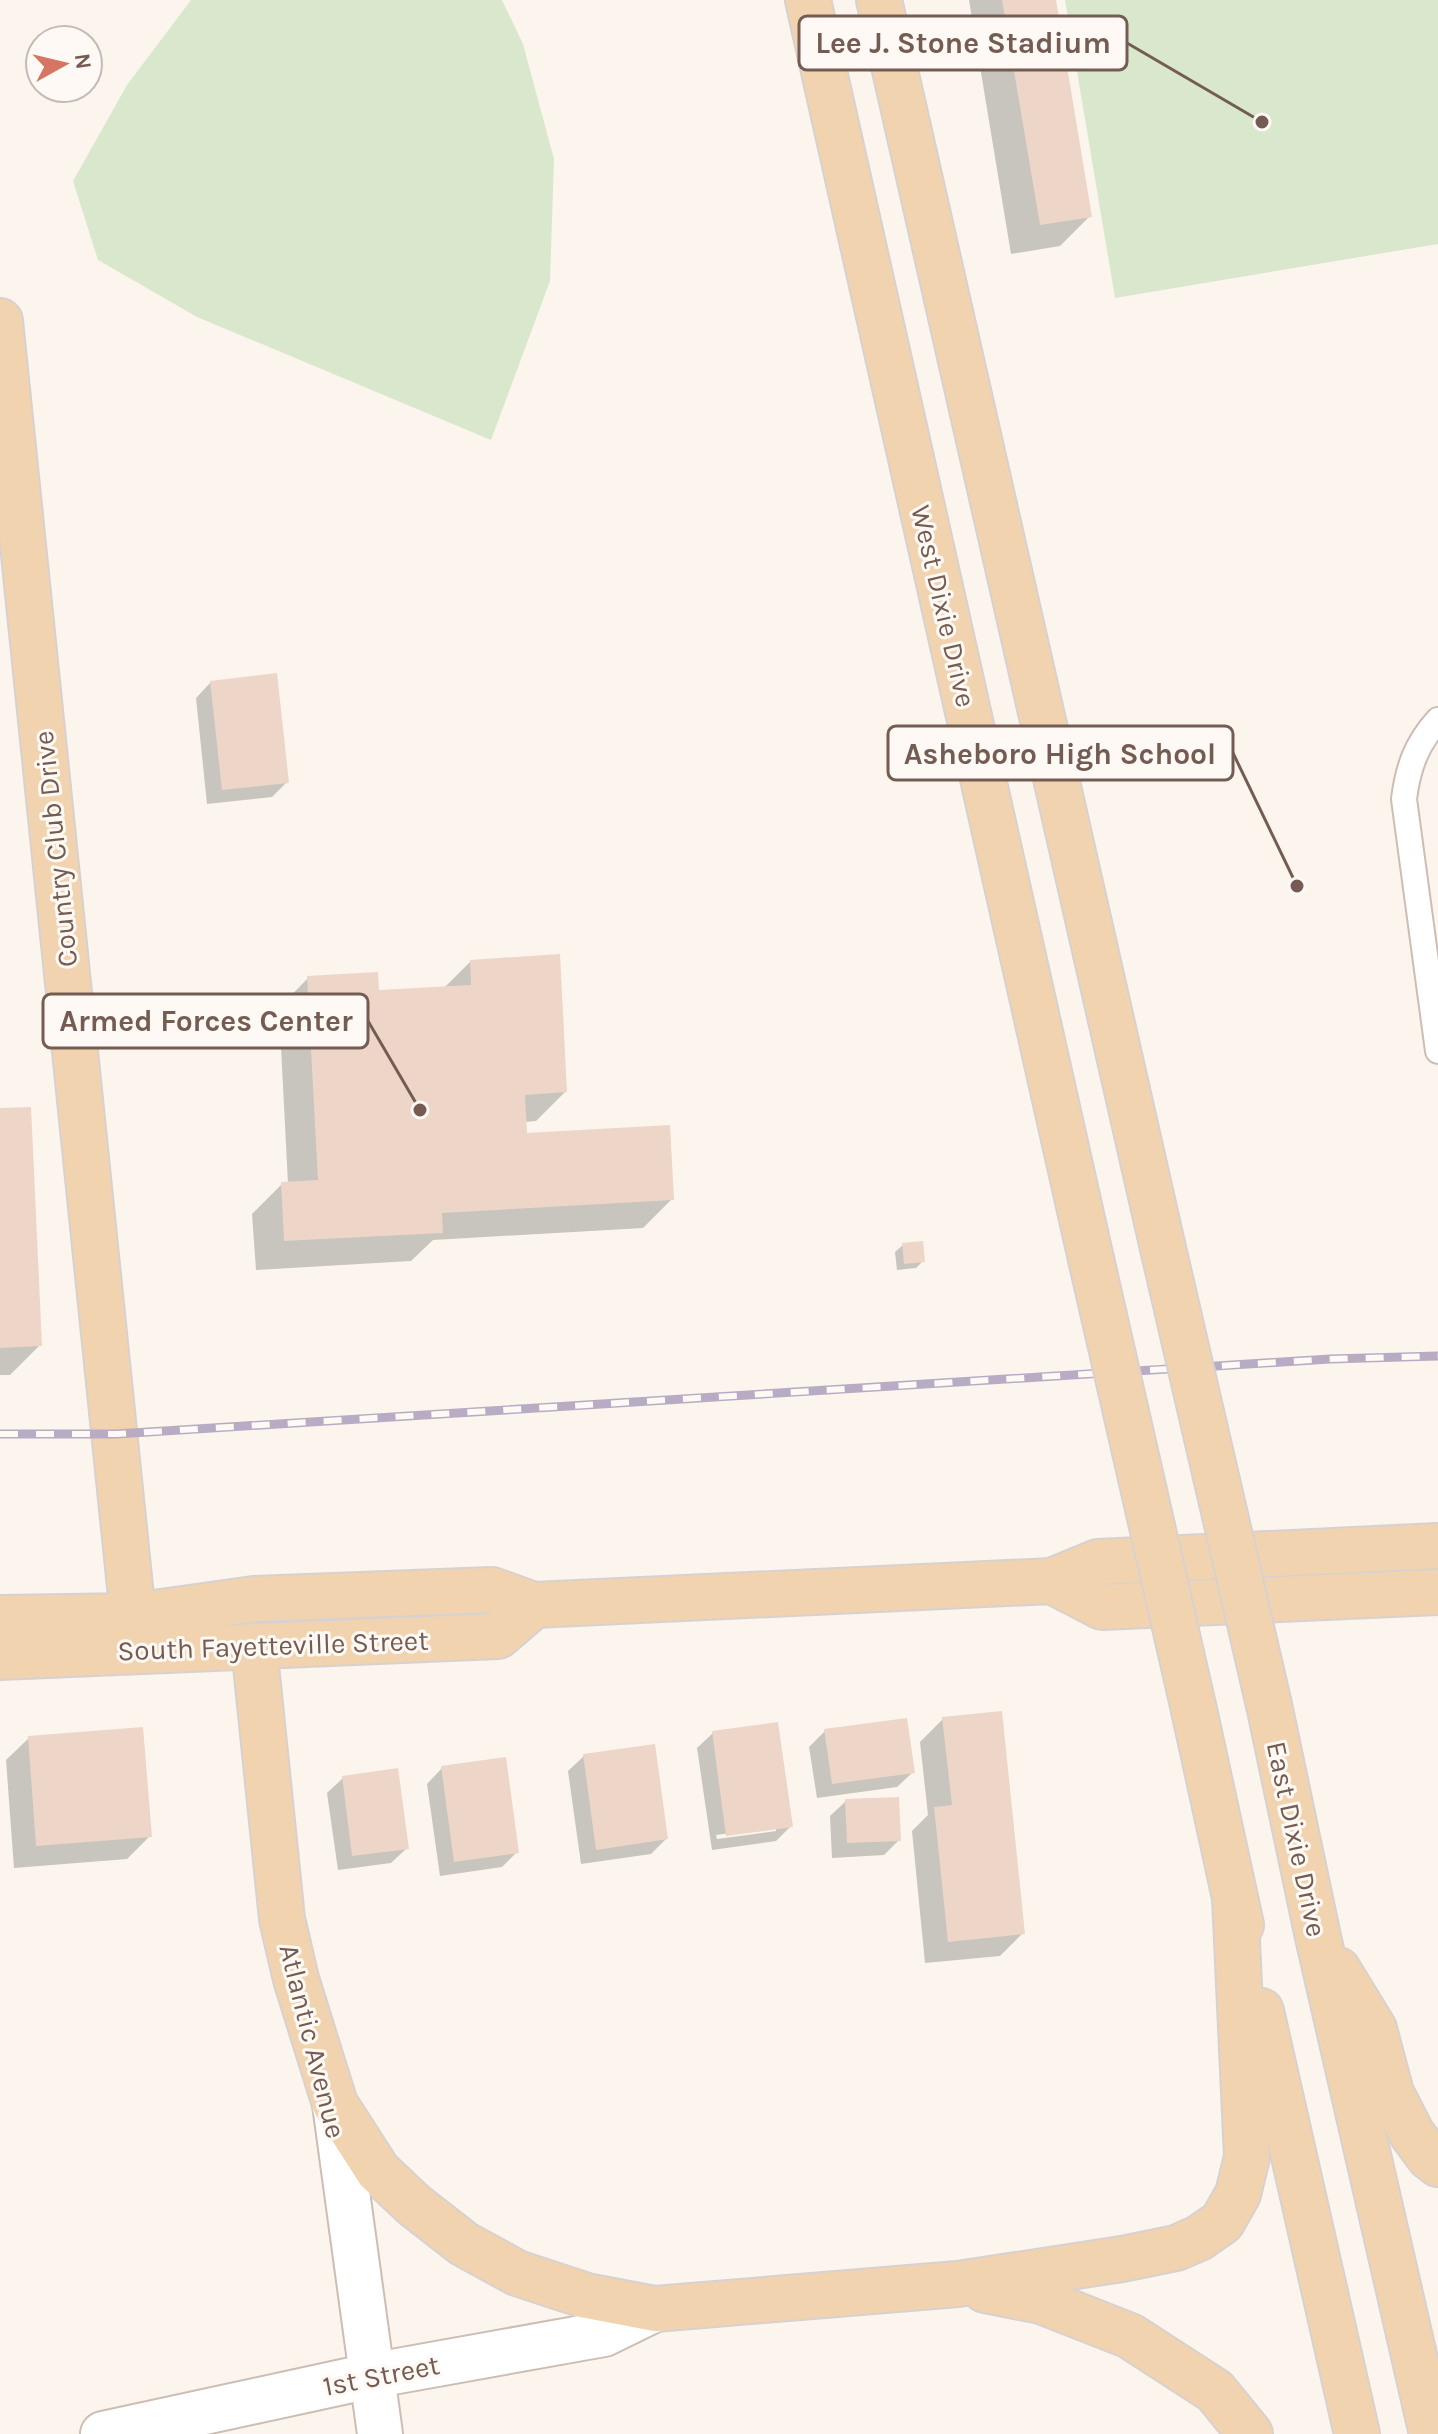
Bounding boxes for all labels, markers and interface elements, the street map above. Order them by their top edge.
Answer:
callout: Lee J. Stone Stadium [799,16,1127,70]
north arrow [24,24,104,104]
text: Lee J. Stone Stadium [815,25,1111,61]
text: N [69,52,97,71]
street label: West Dixie Drive [904,502,983,710]
callout: Asheboro High School [888,726,1233,780]
street label: Country Club Drive [27,729,84,969]
text: Asheboro High School [904,736,1216,772]
callout: Armed Forces Center [43,994,368,1048]
text: Armed Forces Center [59,1003,353,1039]
street label: South Fayetteville Street [117,1624,429,1667]
street label: East Dixie Drive [1260,1738,1333,1940]
street label: Atlantic Avenue [272,1941,353,2142]
street label: 1st Street [320,2348,442,2403]

